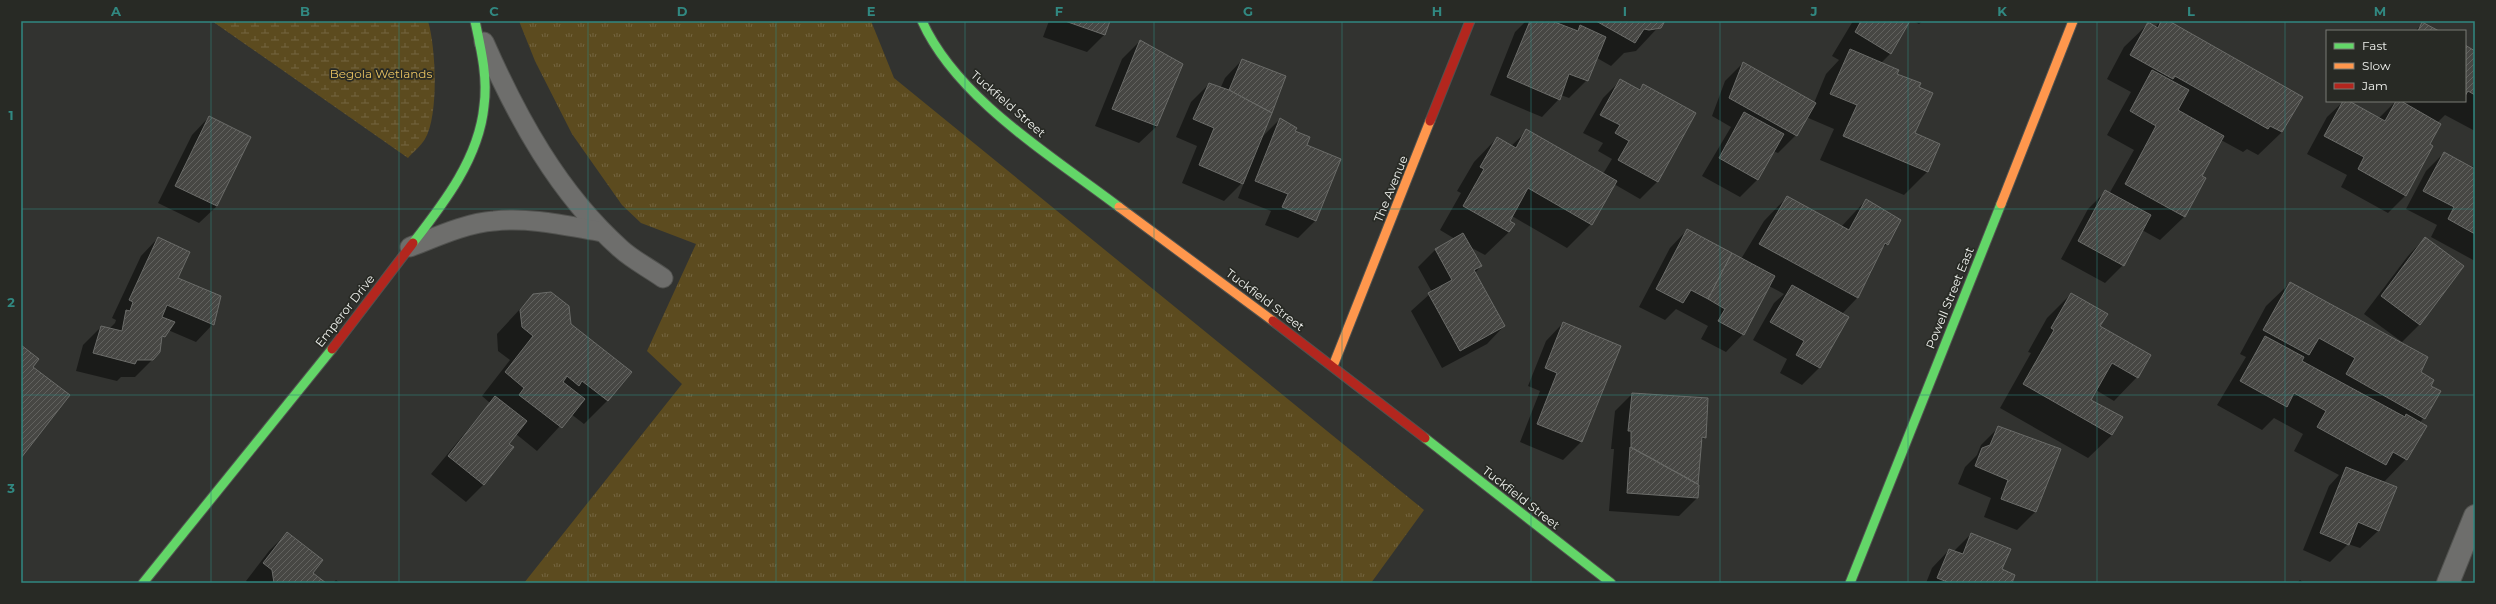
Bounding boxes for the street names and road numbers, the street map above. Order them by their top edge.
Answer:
street label: Tuckfield Street [968,67,1049,140]
street label: The Avenue [1370,153,1411,224]
street label: Powell Street East [1922,245,1977,351]
street label: Tuckfield Street [1223,265,1307,334]
street label: Emperor Drive [312,272,378,350]
street label: Tuckfield Street [1480,463,1563,533]

